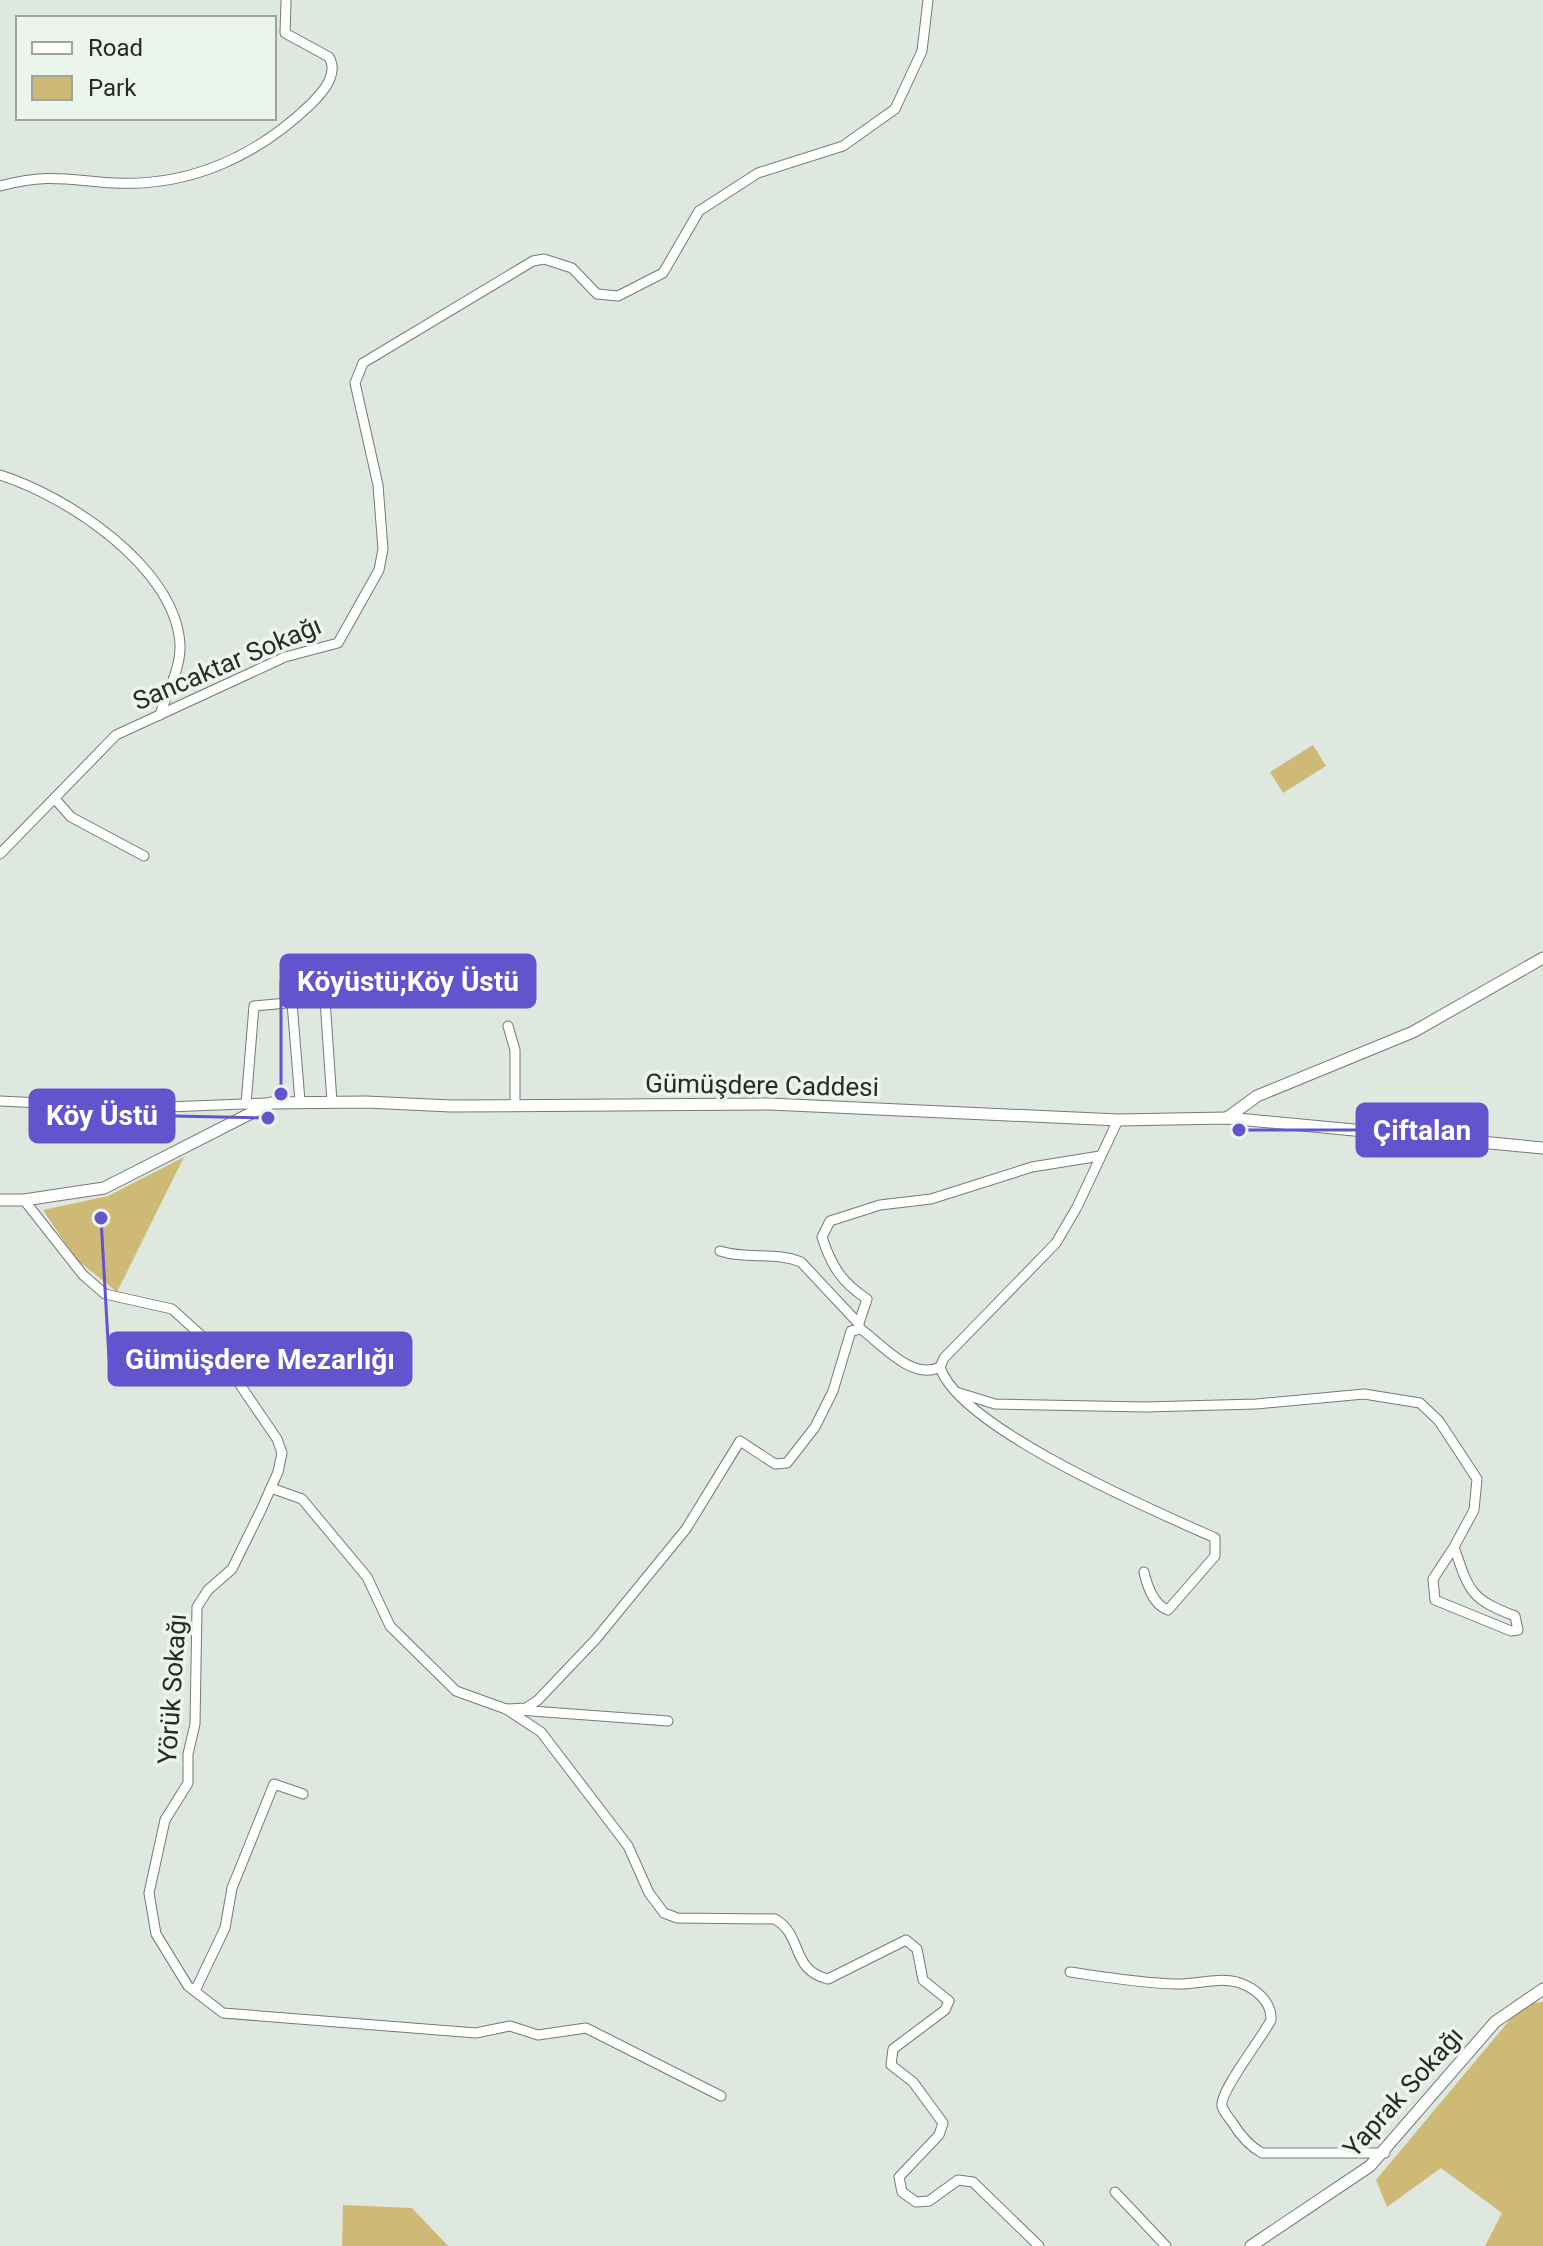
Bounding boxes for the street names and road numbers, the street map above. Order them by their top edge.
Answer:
street label: Sancaktar Sokağı [128,610,326,716]
street label: Gümüşdere Caddesi [645,1068,879,1102]
street label: Yörük Sokağı [152,1613,192,1765]
street label: Yaprak Sokağı [1337,2021,1469,2163]

